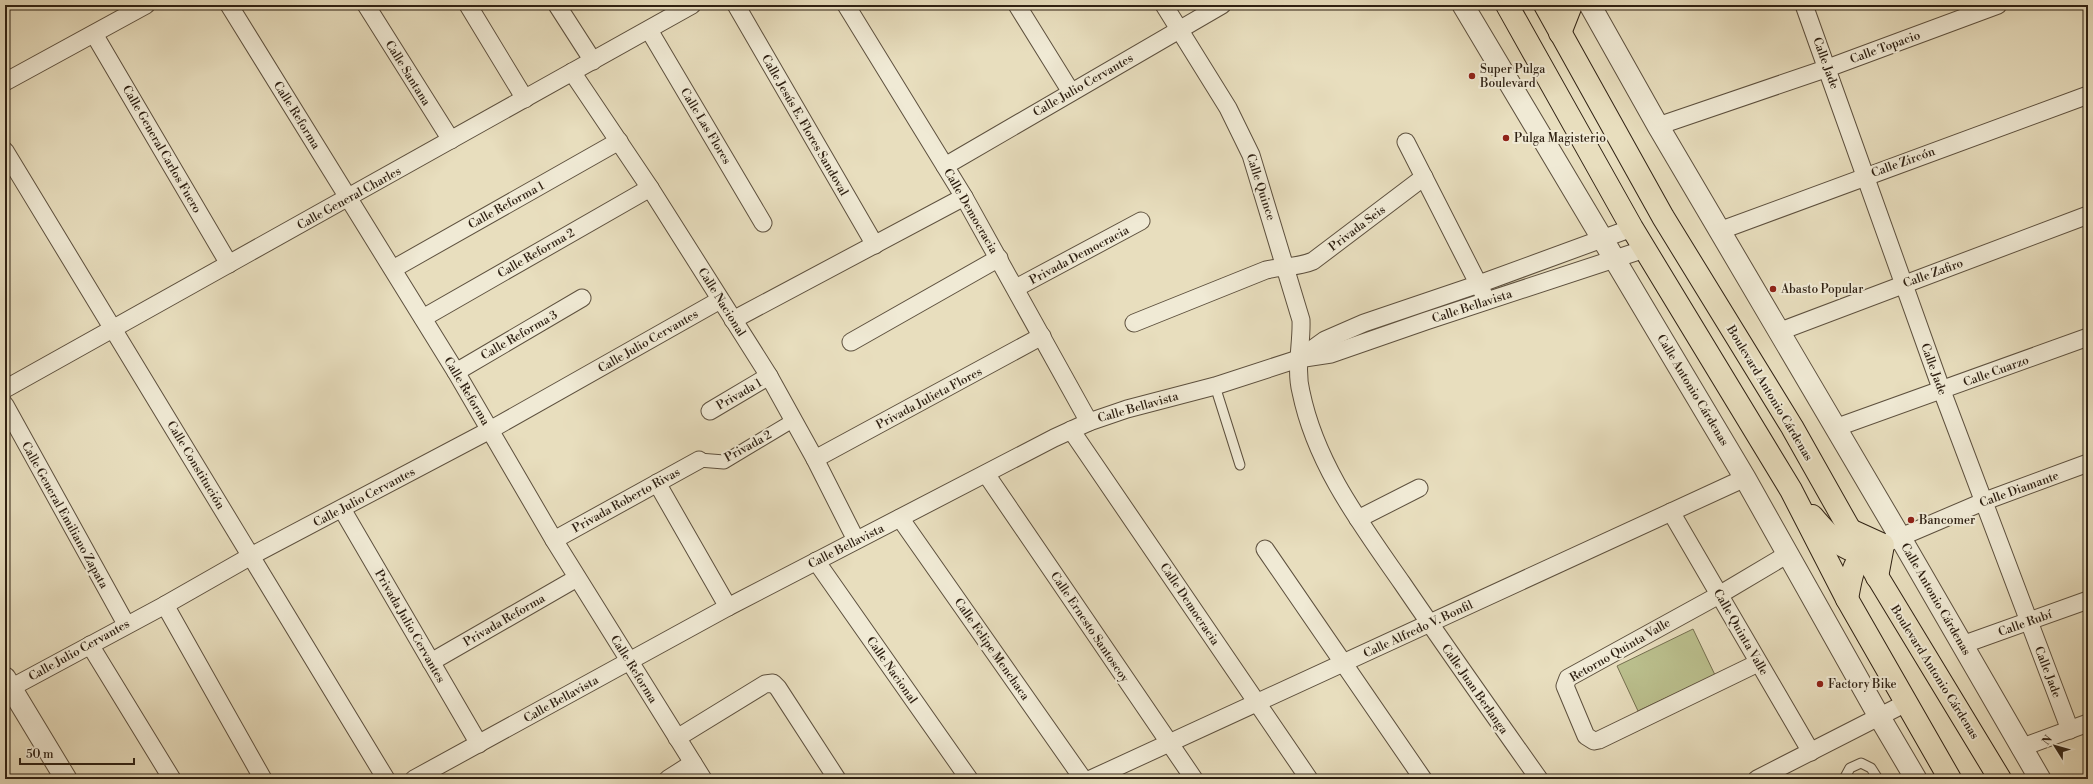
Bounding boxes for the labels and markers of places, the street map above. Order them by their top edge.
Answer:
place label: Super Pulga Boulevard [1479,62,1546,91]
marker: Super Pulga Boulevard [1467,71,1477,81]
place label: Pulga Magisterio [1514,131,1606,146]
marker: Pulga Magisterio [1501,133,1511,143]
place label: Abasto Popular [1780,282,1863,297]
marker: Abasto Popular [1768,284,1778,294]
place label: Bancomer [1918,513,1975,528]
marker: Bancomer [1906,515,1916,525]
place label: Factory Bike [1828,677,1897,692]
marker: Factory Bike [1815,679,1825,689]

